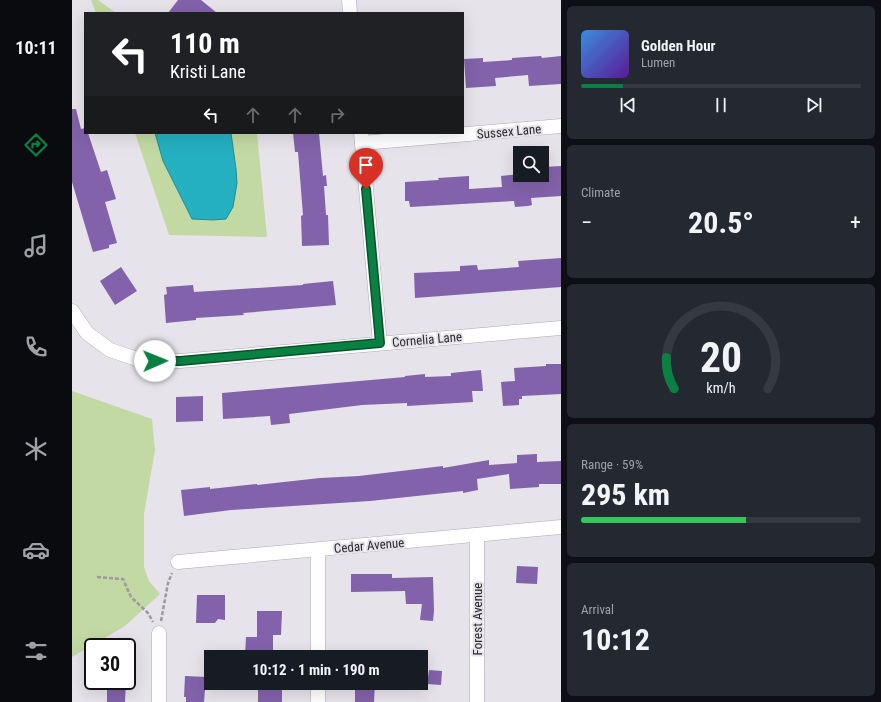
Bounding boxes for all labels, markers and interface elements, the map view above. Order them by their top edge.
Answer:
text: 110 m [170,27,240,60]
icon: left [104,28,156,80]
text: 10:11 [15,37,57,58]
text: Golden Hour [641,37,716,55]
text: Lumen [641,55,675,70]
text: Kristi Lane [170,61,246,82]
icon: previous [617,94,639,116]
icon: pause [710,94,732,116]
icon: next [803,94,825,116]
icon: left [200,104,222,126]
icon: ahead [242,104,264,126]
icon: ahead [284,104,306,126]
icon: right [326,104,348,126]
street label: Sussex Lane [476,121,542,142]
icon: directions [22,131,50,159]
map controls [513,146,549,182]
button: search [513,146,549,182]
pin [349,148,383,189]
icon: arrive [355,154,377,176]
text: Climate [581,185,620,200]
text: 20.5° [688,205,754,240]
text: − [581,210,592,235]
text: + [850,210,861,235]
icon: music [22,232,50,260]
street label: Cornelia Lane [391,329,463,350]
icon: phone [22,333,50,361]
text: 20 [700,333,742,382]
position arrow [134,340,176,382]
text: km/h [706,380,736,396]
icon: climate [22,435,50,463]
text: Range · 59% [581,457,643,472]
text: 295 km [581,477,670,512]
street label: Cedar Avenue [333,535,405,556]
icon: car [22,536,50,564]
street label: Forest Avenue [470,583,485,655]
text: Arrival [581,602,614,617]
text: 10:12 [581,622,650,657]
icon: filters [22,637,50,665]
speed limit sign: 30 [84,638,136,690]
text: 10:12 · 1 min · 190 m [252,661,380,679]

